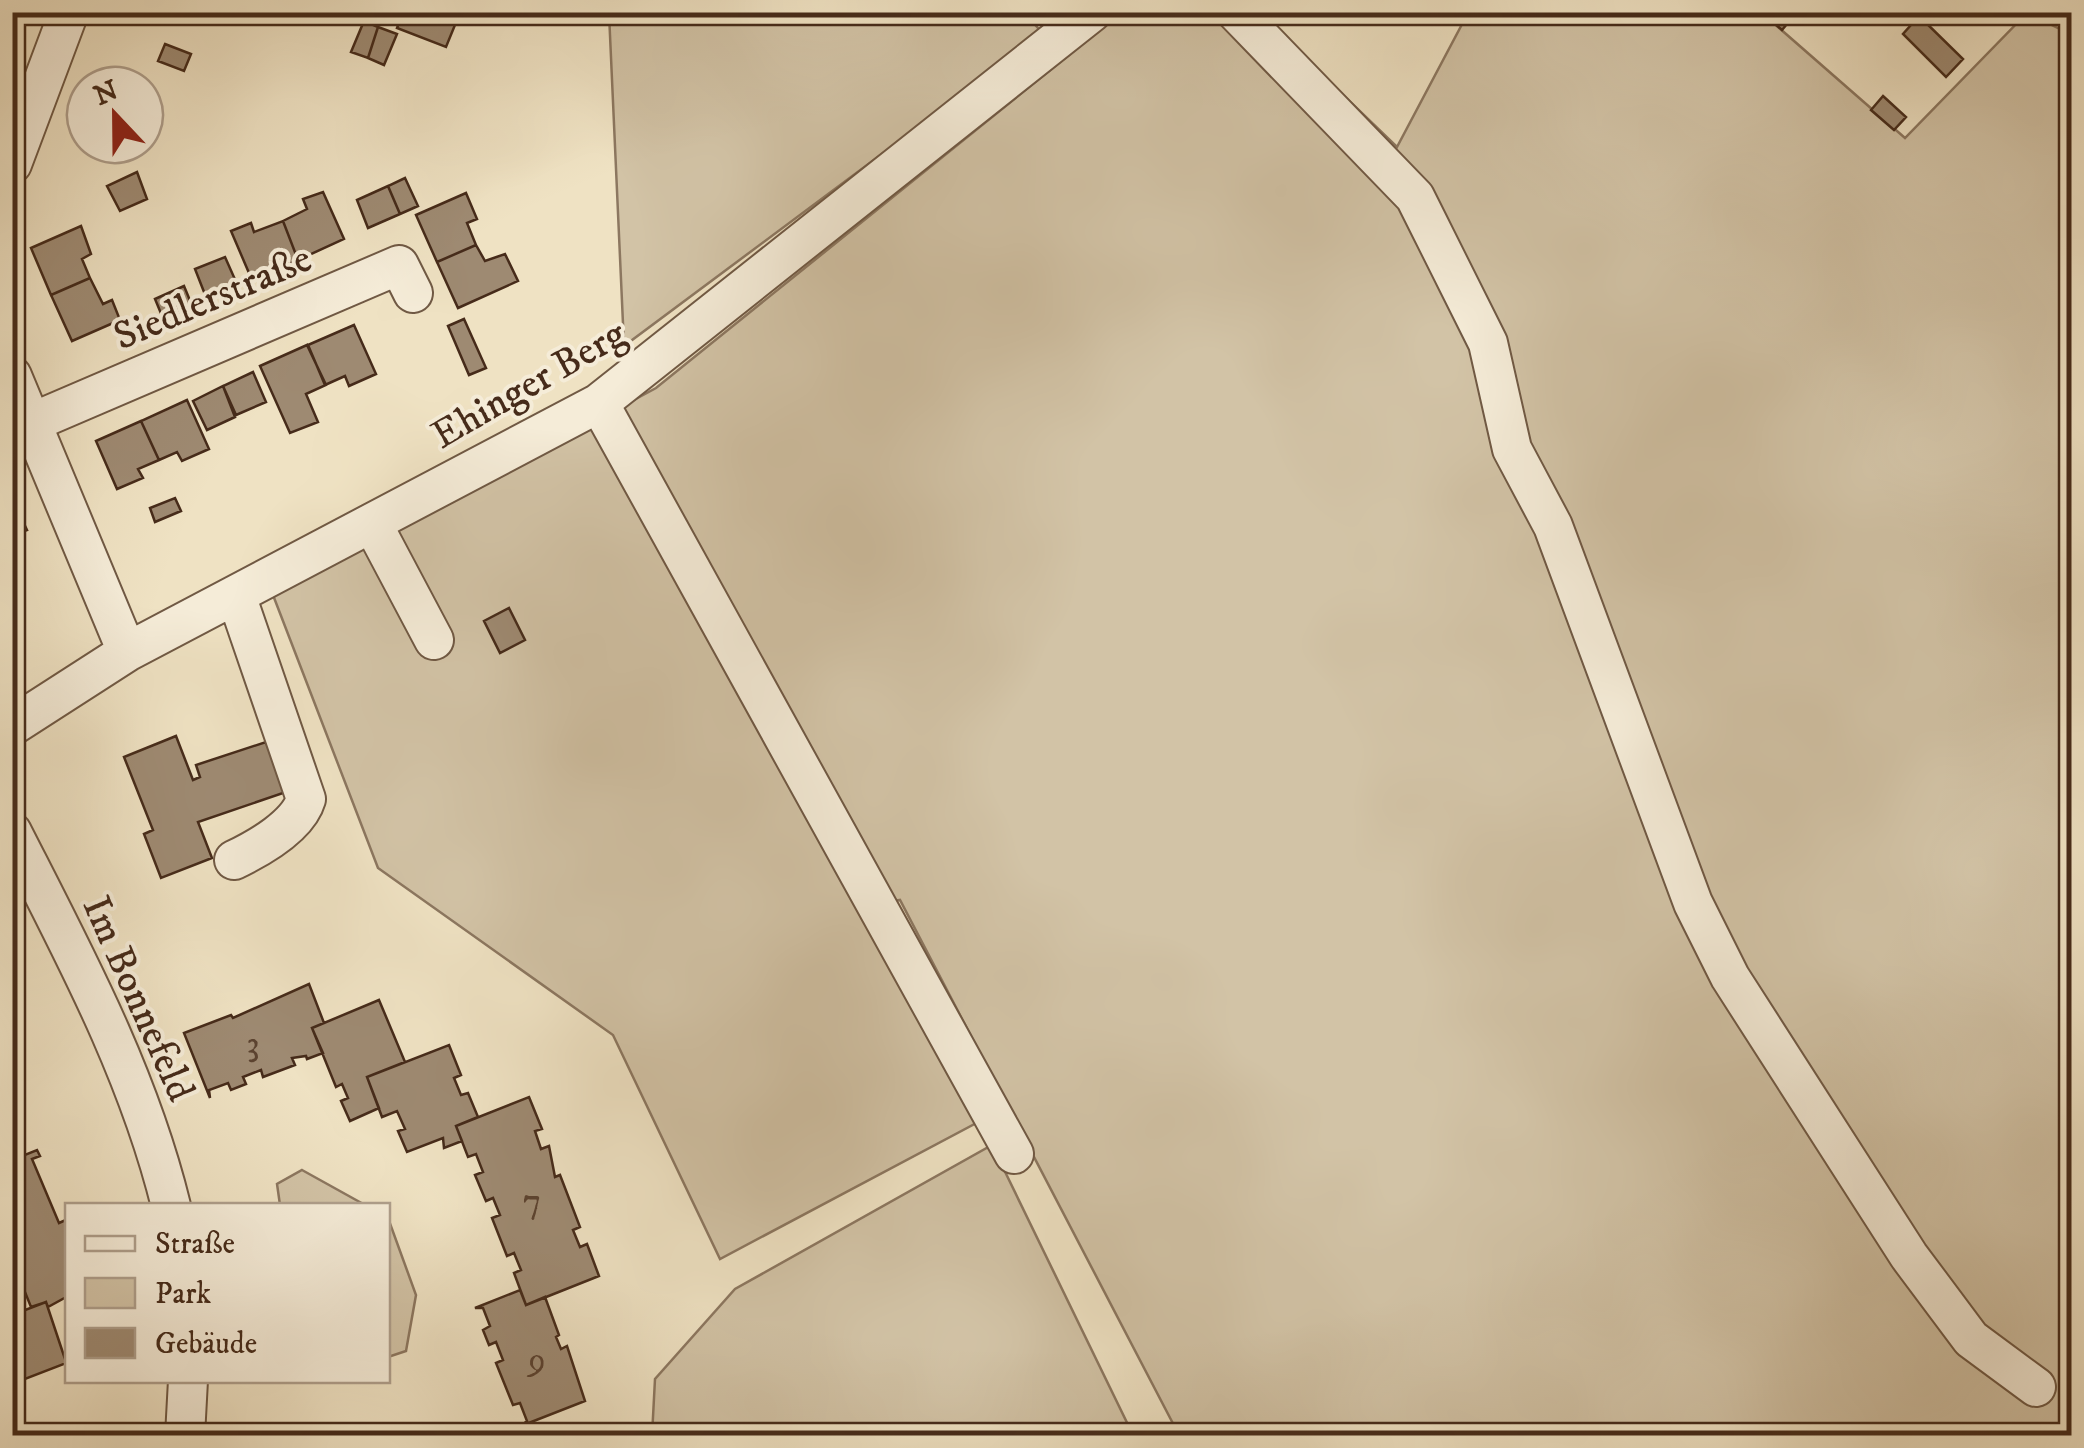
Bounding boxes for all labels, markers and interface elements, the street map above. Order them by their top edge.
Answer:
north arrow [65,65,165,165]
text: N [89,73,123,114]
street label: Siedlerstraße [107,235,320,363]
street label: Ehinger Berg [423,310,636,461]
street label: Im Bonnefeld [70,889,205,1110]
house number: 3 [246,1023,260,1067]
house number: 7 [523,1180,541,1224]
legend [65,1203,390,1383]
text: Straße [155,1226,235,1263]
text: Park [155,1276,211,1313]
text: Gebäude [155,1326,257,1363]
house number: 9 [526,1339,546,1383]

